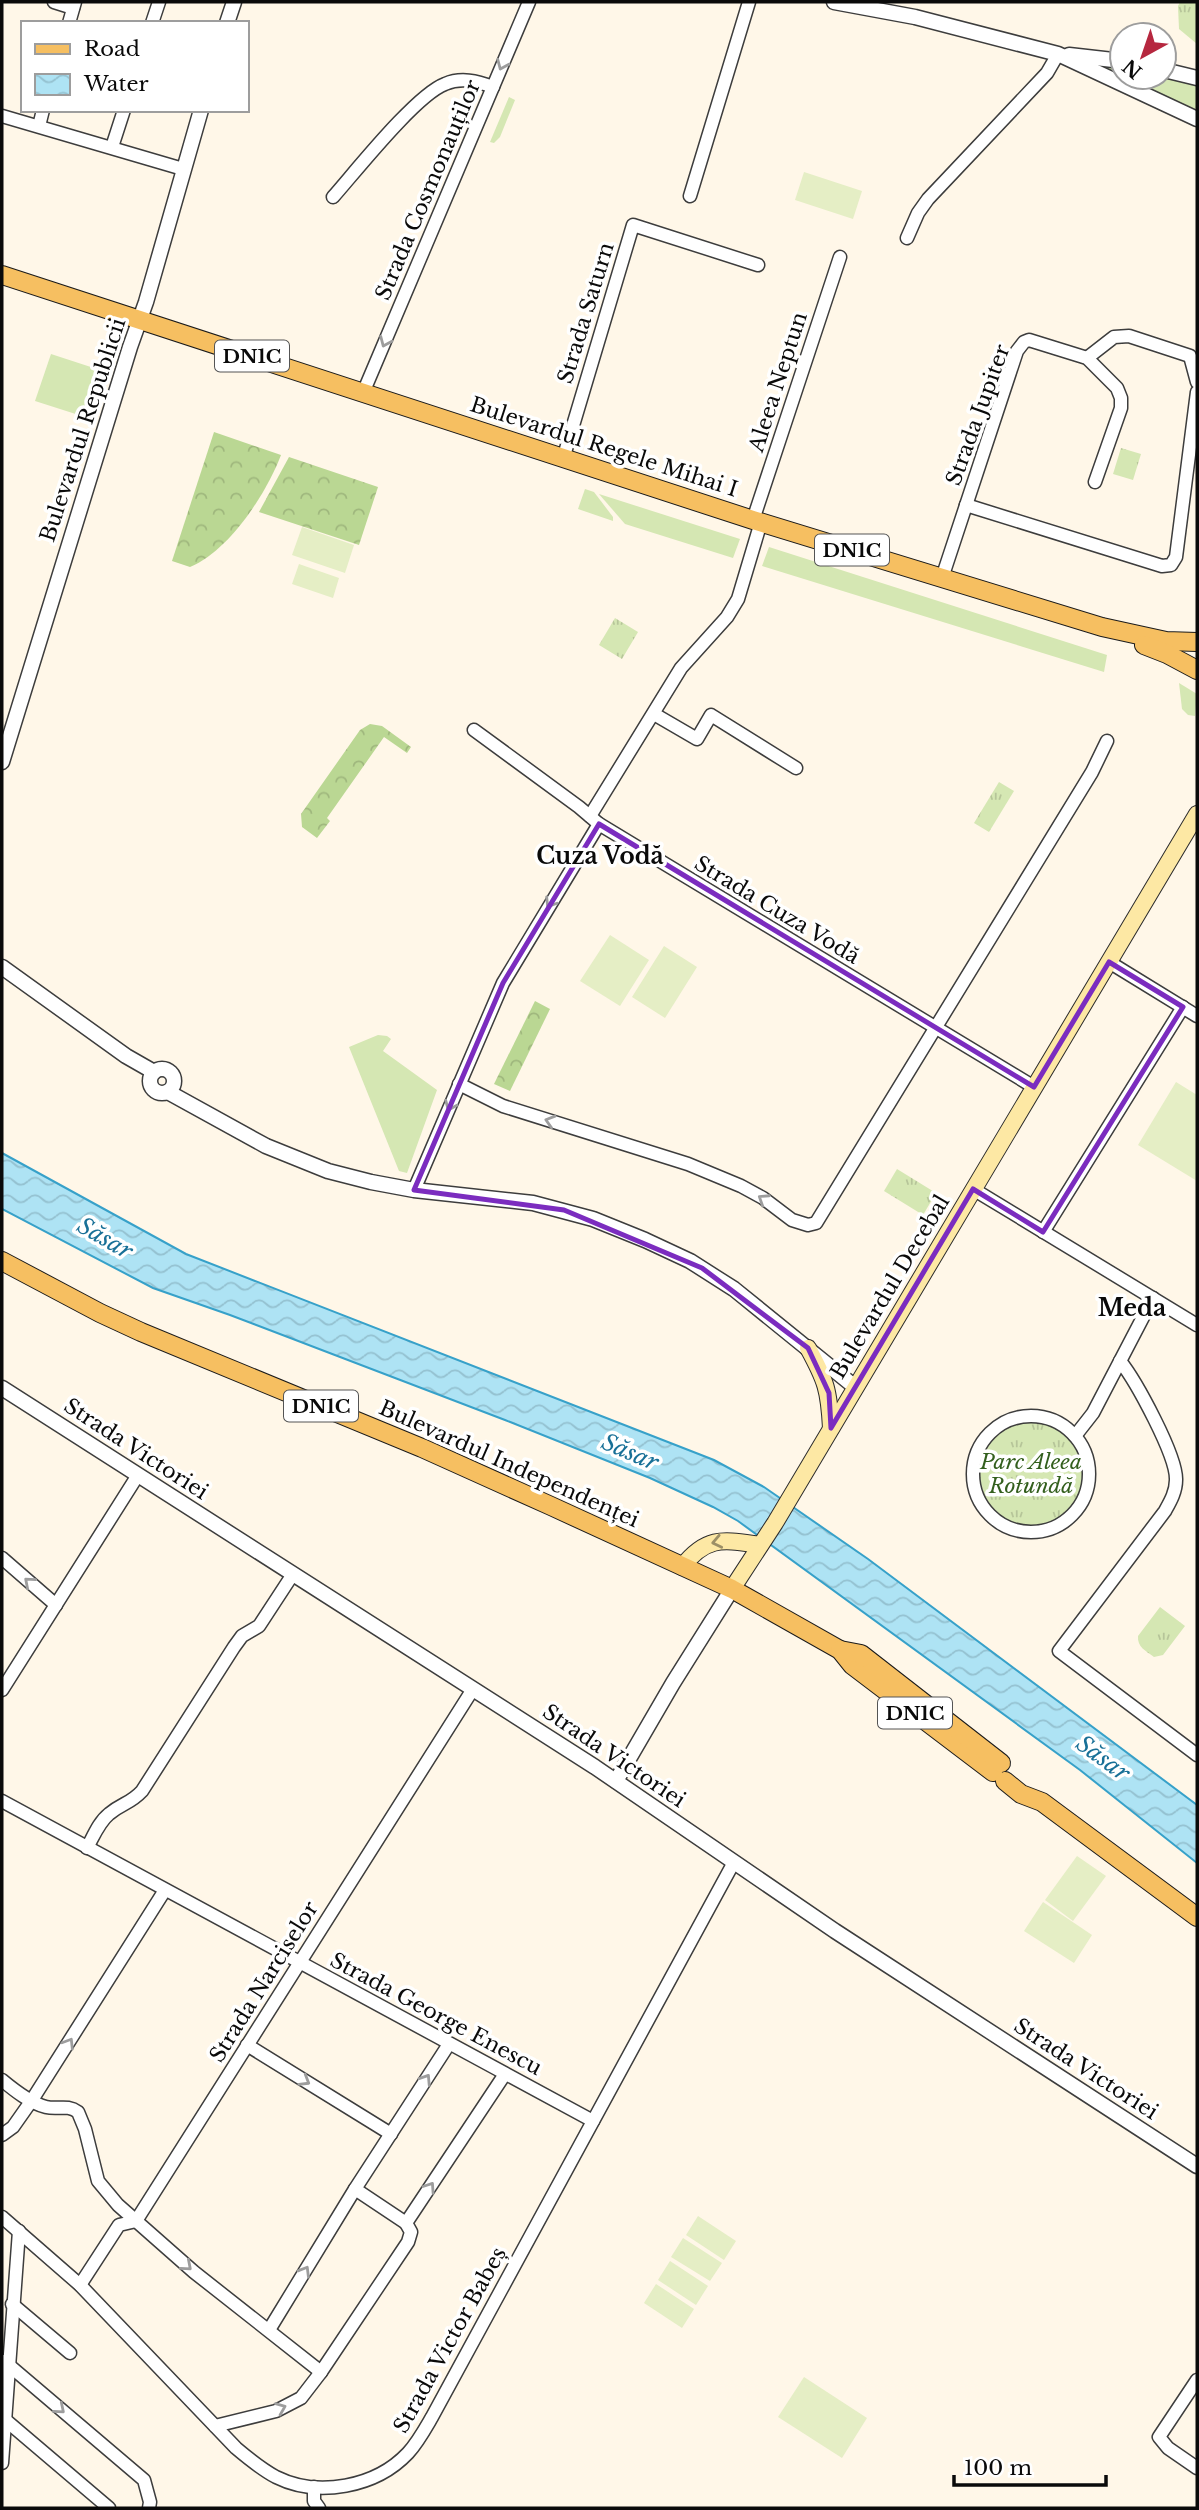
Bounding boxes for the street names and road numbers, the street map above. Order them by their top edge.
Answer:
street label: Strada Cosmonauților [370,76,486,304]
street label: Strada Saturn [552,239,620,387]
street label: Aleea Neptun [743,309,813,456]
street label: Bulevardul Republicii [35,315,131,545]
road number: DN1C [215,340,289,372]
street label: Strada Jupiter [940,341,1016,489]
street label: Bulevardul Regele Mihai I [467,391,741,503]
road number: DN1C [815,534,889,566]
street label: Strada Cuza Vodă [690,850,865,970]
street label: Bulevardul Decebal [825,1190,955,1384]
road number: DN1C [284,1390,358,1422]
street label: Strada Victoriei [59,1393,213,1505]
street label: Bulevardul Independenței [375,1395,643,1533]
road number: DN1C [878,1698,952,1728]
street label: Strada Victoriei [538,1699,690,1813]
street label: Strada Narciselor [204,1897,324,2067]
street label: Strada George Enescu [326,1947,546,2081]
street label: Strada Victoriei [1009,2013,1163,2125]
street label: Strada Victor Babeș [388,2242,512,2438]

